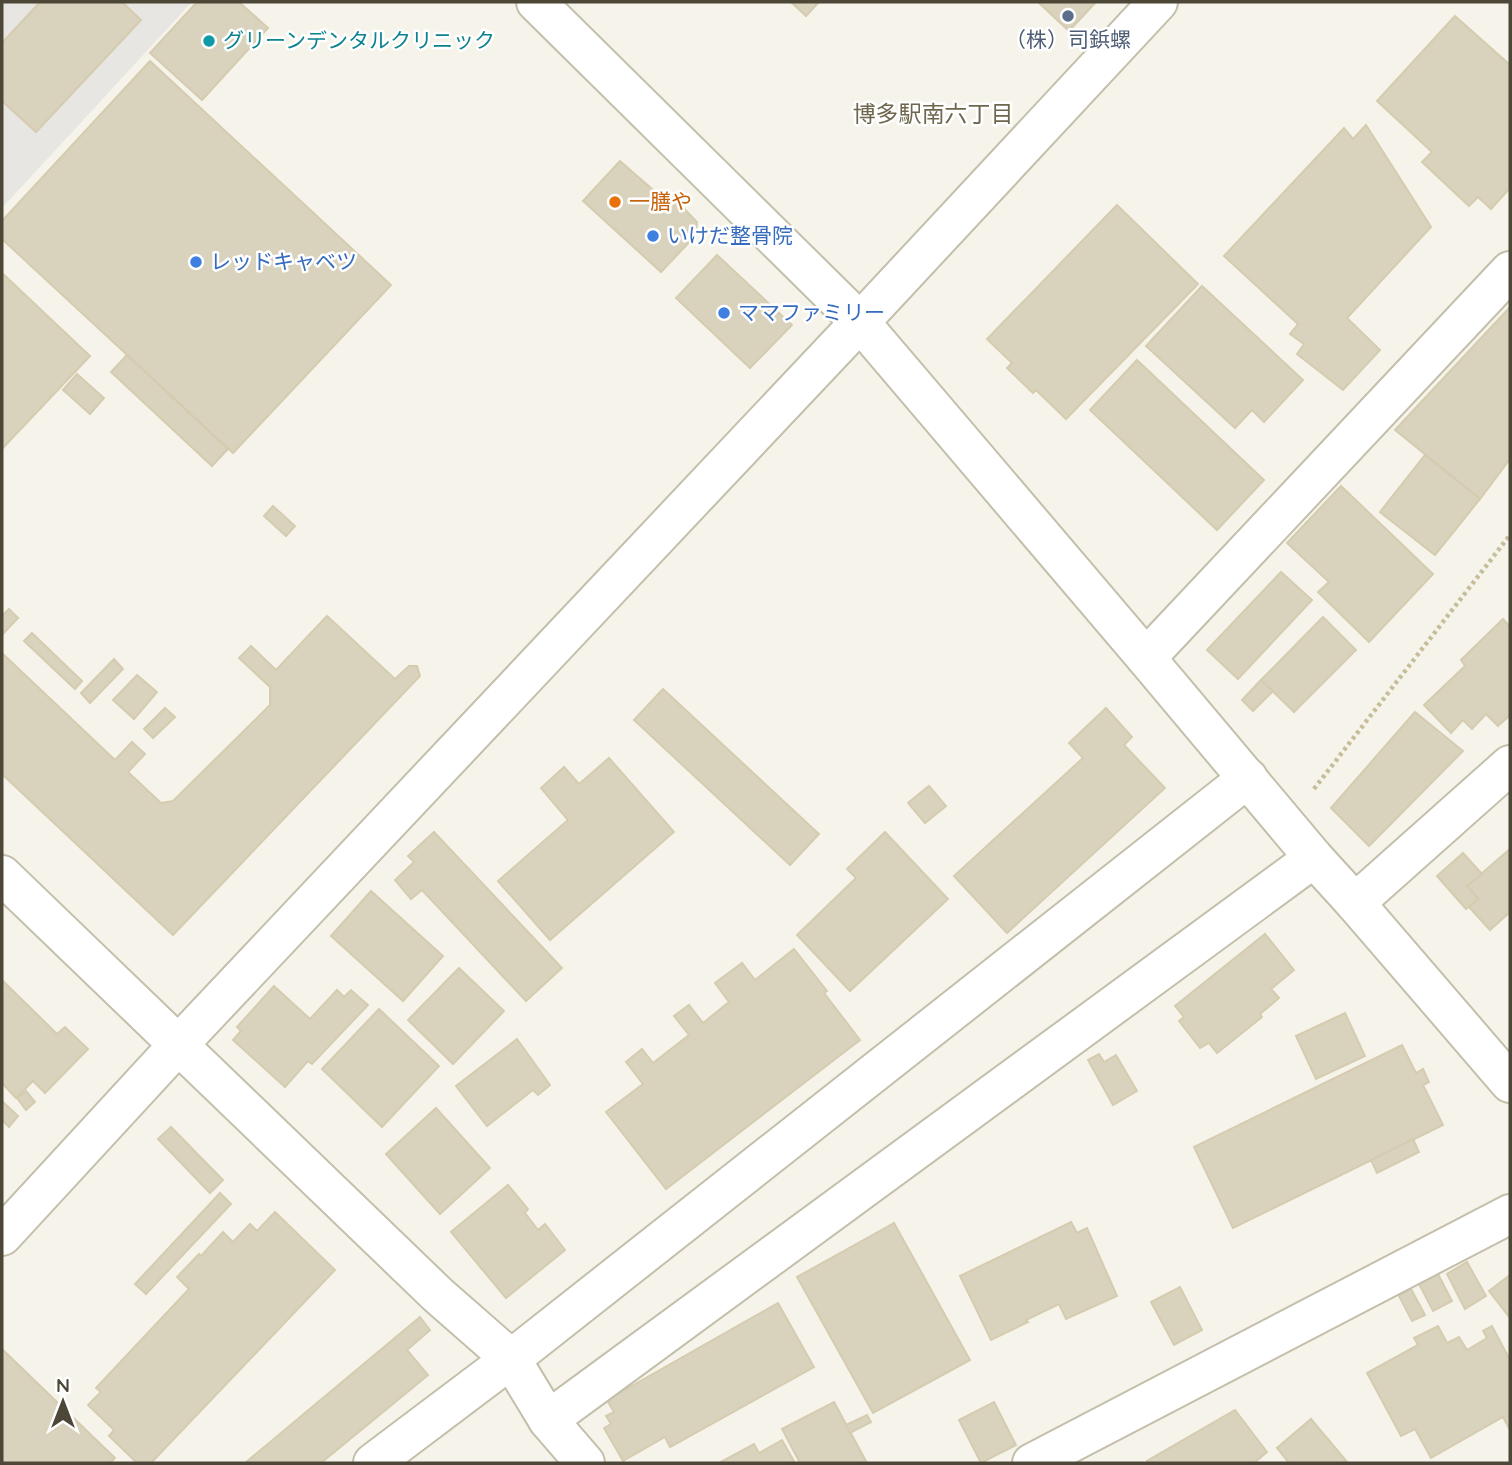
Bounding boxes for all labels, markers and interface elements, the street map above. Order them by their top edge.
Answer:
marker: （株）司鋲螺 [1060,8,1076,24]
place label: （株）司鋲螺 [1005,26,1131,52]
place label: グリーンデンタルクリニック [223,27,495,53]
marker: グリーンデンタルクリニック [201,33,217,49]
district label: 博多駅南六丁目 [853,99,1014,128]
place label: 一膳や [629,188,692,214]
marker: 一膳や [607,194,623,210]
place label: いけだ整骨院 [667,222,793,248]
marker: いけだ整骨院 [645,228,661,244]
place label: レッドキャベツ [210,248,357,274]
marker: レッドキャベツ [188,254,204,270]
place label: ママファミリー [738,299,885,325]
marker: ママファミリー [716,305,732,321]
north arrow [28,1367,98,1437]
text: N [56,1373,70,1397]

